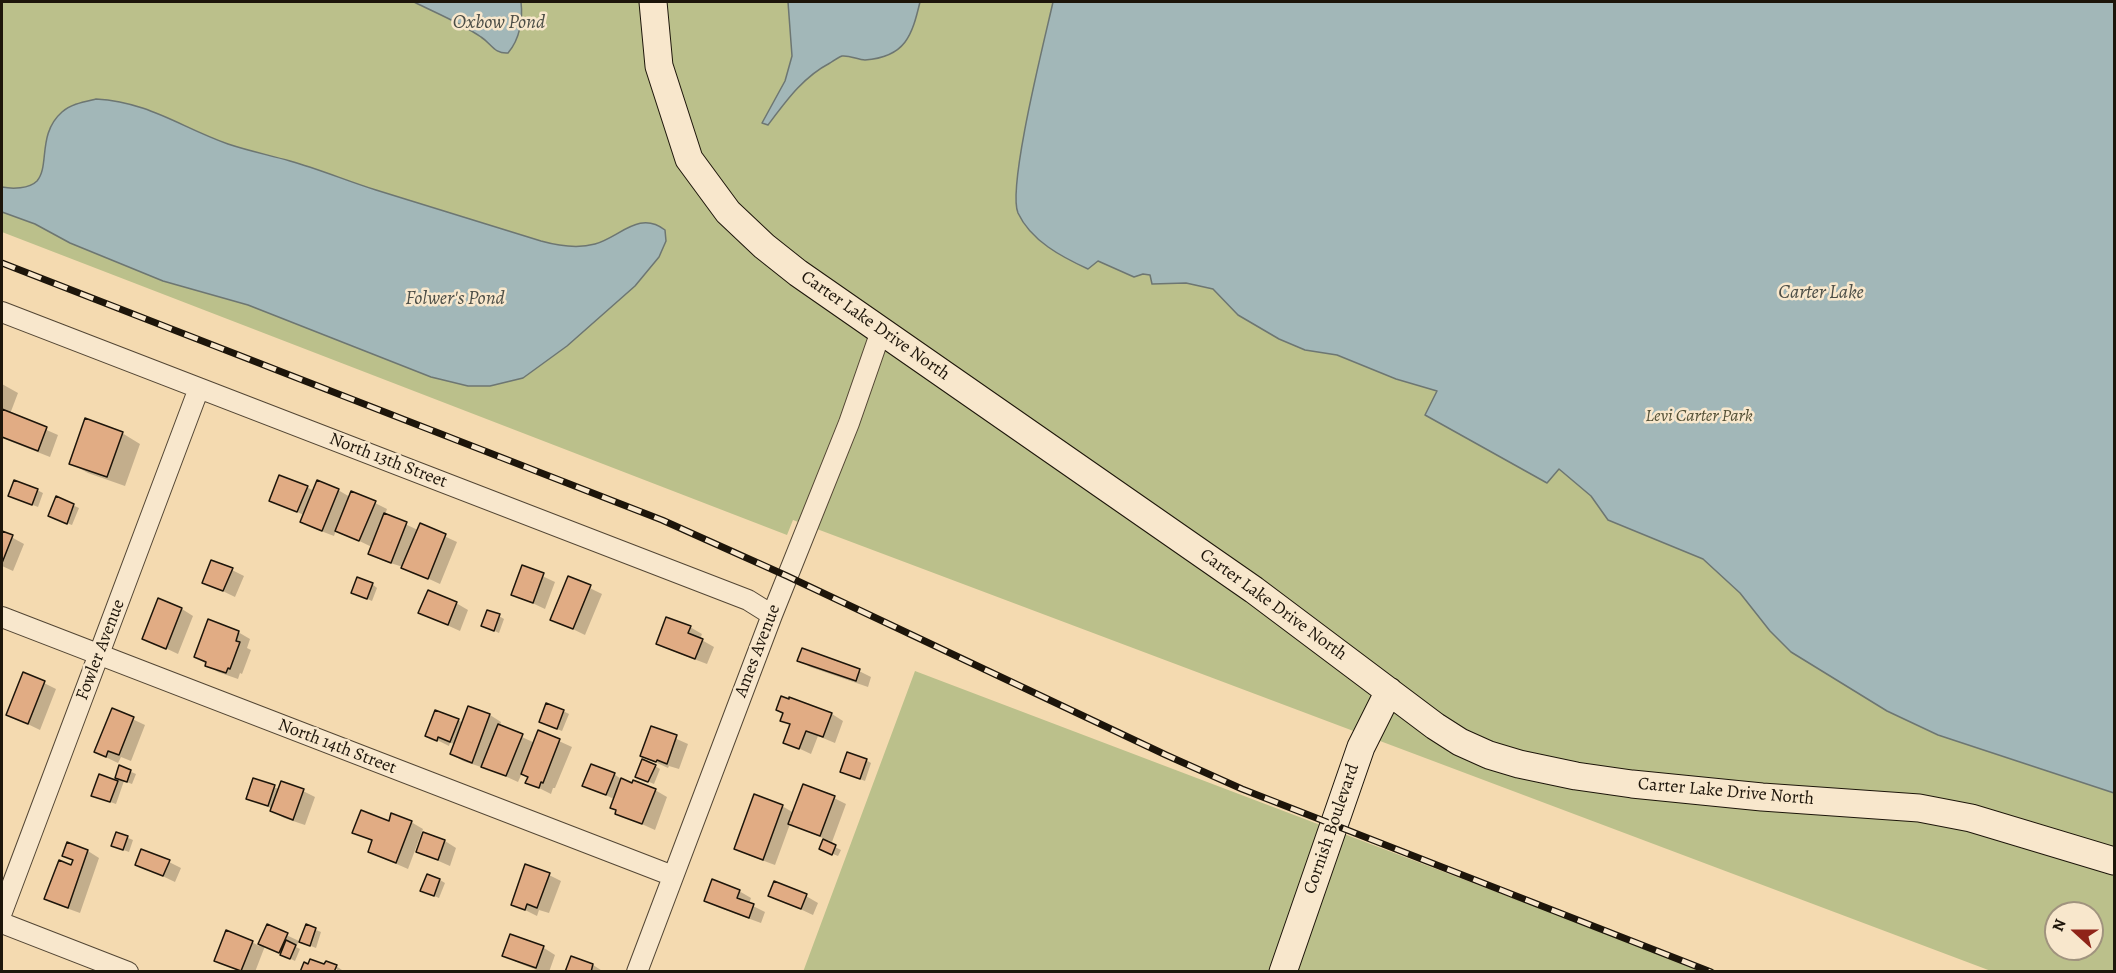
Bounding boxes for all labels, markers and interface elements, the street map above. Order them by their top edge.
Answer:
water label: Oxbow Pond [453,11,545,35]
street label: Carter Lake Drive North [796,266,954,386]
water label: Carter Lake [1778,281,1864,305]
water label: Folwer's Pond [405,287,505,311]
park label: Levi Carter Park [1645,406,1753,428]
street label: North 13th Street [326,429,450,493]
street label: Carter Lake Drive North [1195,544,1351,666]
street label: Fowler Avenue [72,597,130,703]
street label: Ames Avenue [730,602,786,700]
street label: North 14th Street [275,714,399,780]
street label: Cornish Boulevard [1300,761,1364,897]
street label: Carter Lake Drive North [1637,774,1815,810]
north arrow [2044,901,2104,961]
text: N [2047,916,2071,935]

